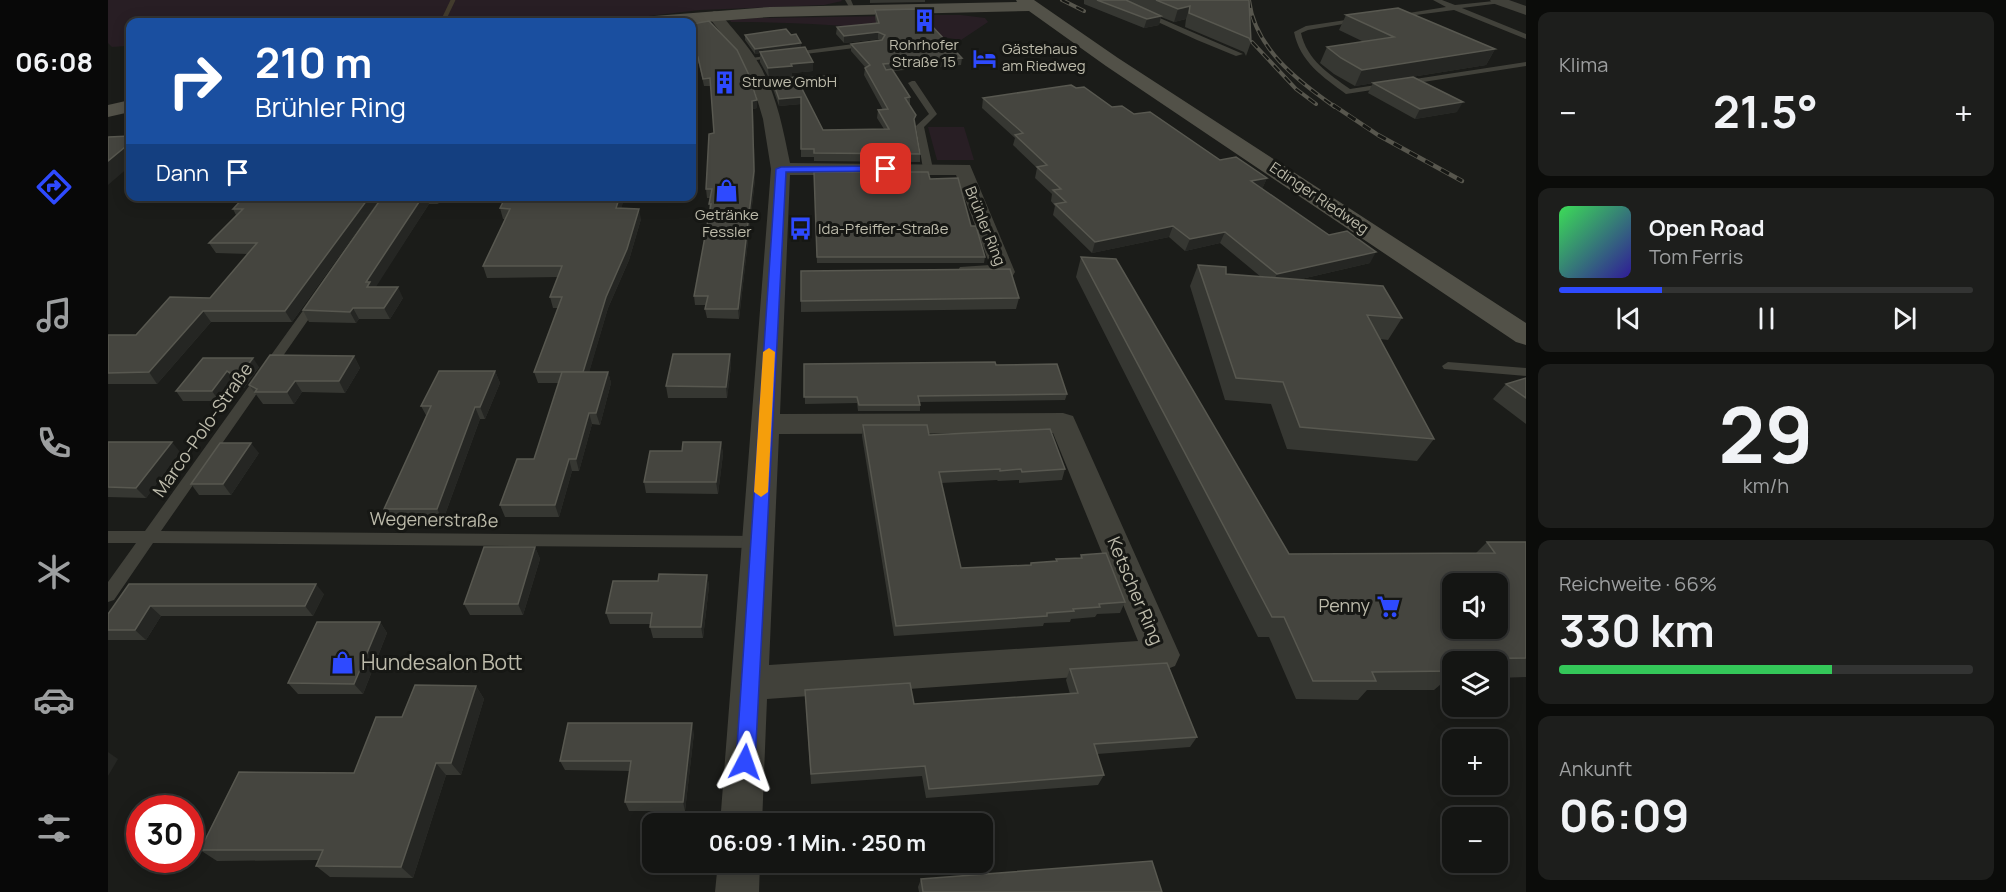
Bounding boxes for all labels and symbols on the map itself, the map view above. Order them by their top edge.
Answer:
building icon: Rohrhofer Straße 15 [911,8,937,34]
place label: Rohrhofer Straße 15 [889,34,959,72]
place label: Gästehaus am Riedweg [1002,38,1086,76]
hotel icon: Gästehaus am Riedweg [971,45,997,71]
building icon: Struwe GmbH [711,69,737,95]
place label: Struwe GmbH [742,71,837,92]
pin [860,143,911,194]
street label: Edinger Riedweg [1266,157,1373,239]
shop icon: Getränke Fessler [714,178,740,204]
street label: Brühler Ring [960,183,1011,269]
place label: Getränke Fessler [695,204,759,242]
bus stop icon: Ida-Pfeiffer-Straße [787,216,813,242]
place label: Ida-Pfeiffer-Straße [818,218,949,239]
street label: Marco-Polo-Straße [147,357,258,501]
street label: Wegenerstraße [370,506,498,532]
street label: Ketscher Ring [1102,533,1169,648]
place label: Penny [1318,593,1370,617]
supermarket icon: Penny [1375,593,1401,619]
place label: Hundesalon Bott [361,648,523,676]
shop icon: Hundesalon Bott [330,650,356,676]
position arrow [713,730,777,794]
speed limit sign: 30 [126,795,204,873]

